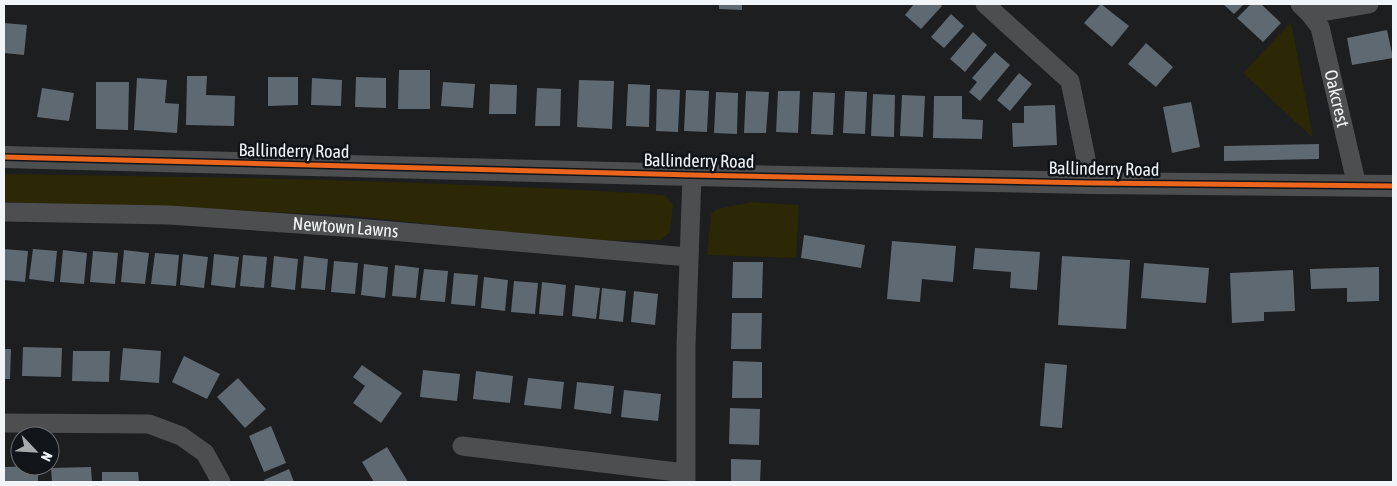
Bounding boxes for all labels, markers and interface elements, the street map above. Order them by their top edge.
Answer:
street label: Oakcrest [1320,68,1354,129]
street label: Ballinderry Road [238,139,350,162]
street label: Ballinderry Road [643,149,755,172]
street label: Ballinderry Road [1048,157,1160,180]
street label: Newtown Lawns [292,213,399,242]
north arrow [10,426,60,476]
text: N [38,449,56,464]

